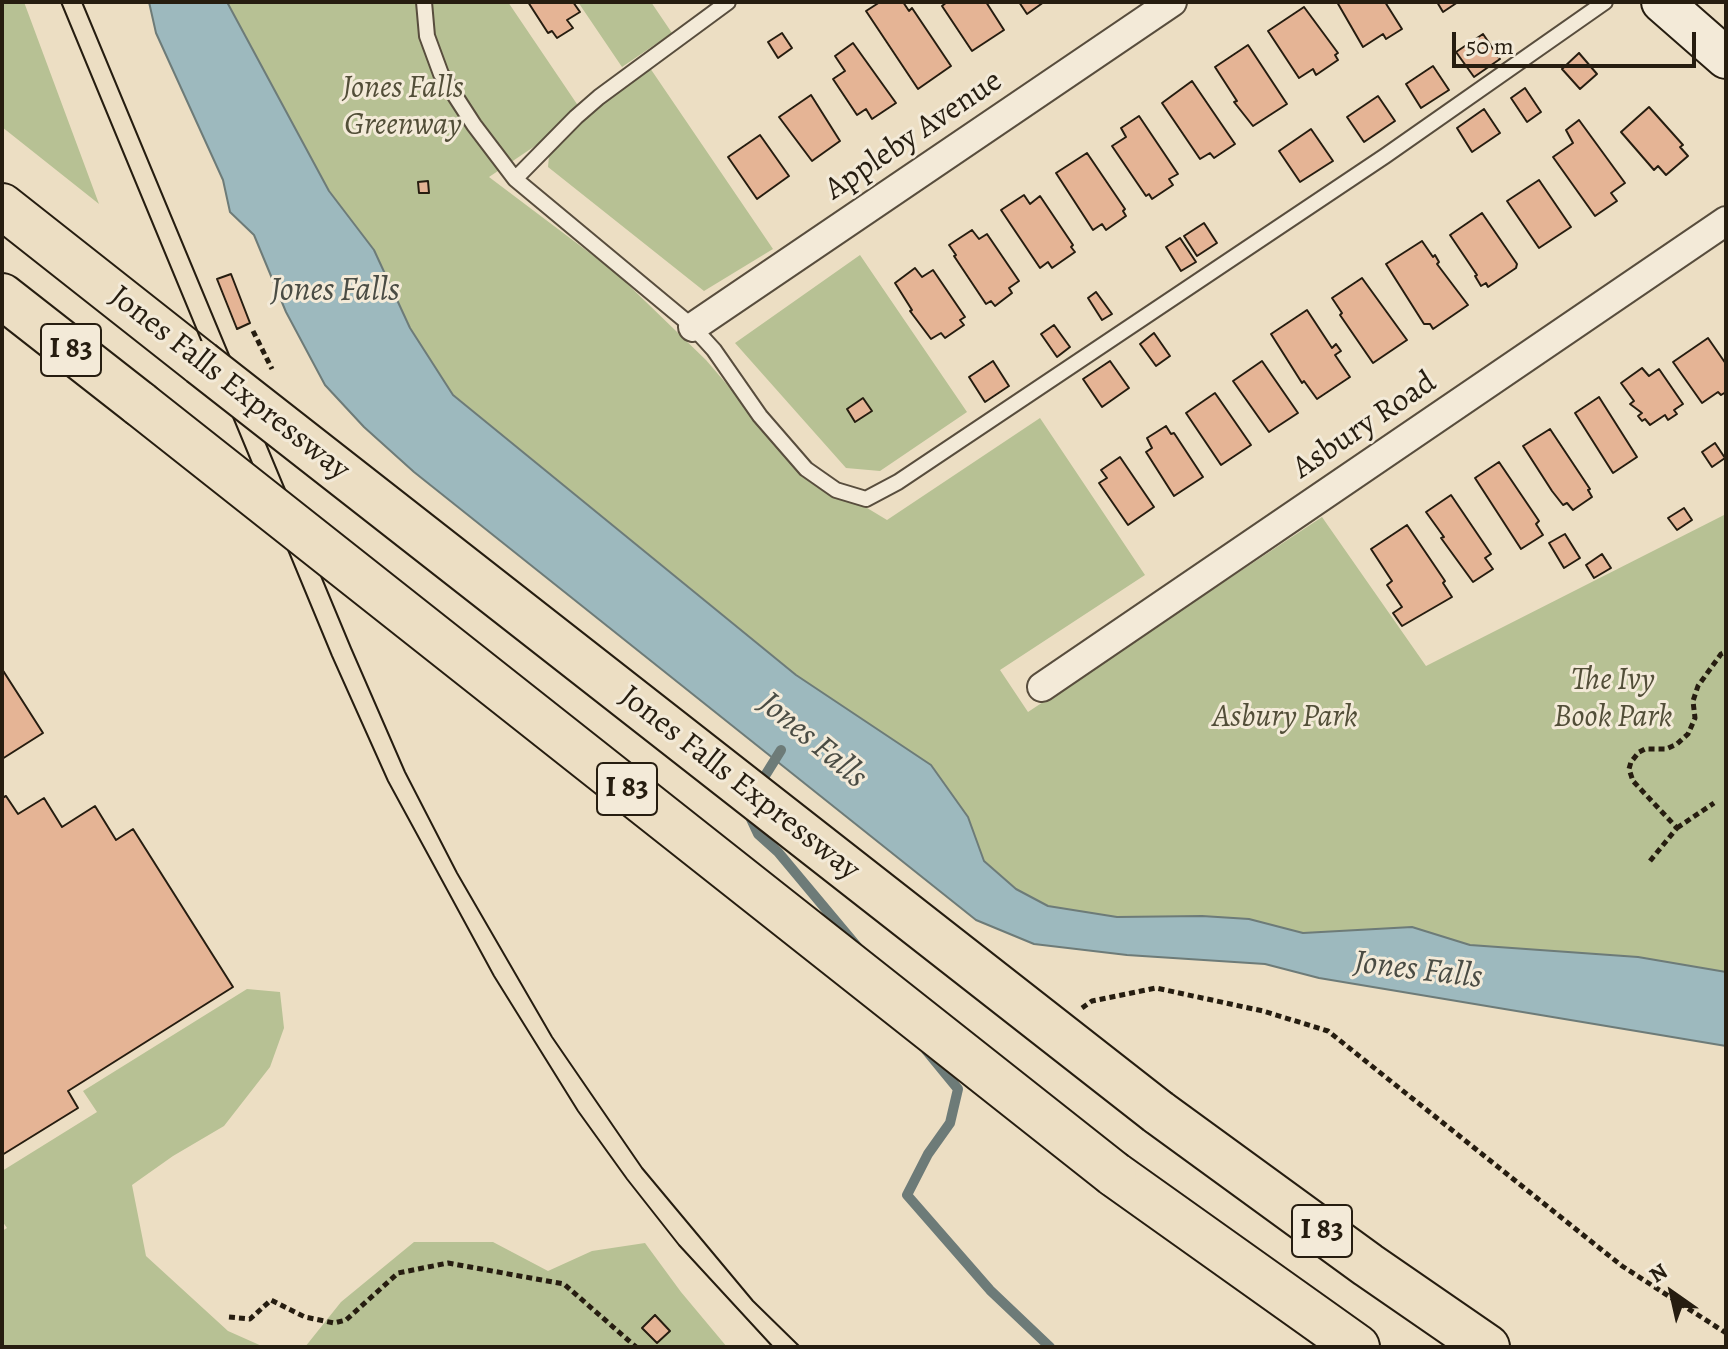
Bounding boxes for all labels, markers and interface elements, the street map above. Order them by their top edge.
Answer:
scale bar [1456,16,1700,66]
text: 50 m [1466,30,1514,62]
street label: Appleby Avenue [818,63,1010,209]
park label: Jones Falls Greenway [342,70,464,145]
water label: Jones Falls [271,272,399,312]
street label: Jones Falls Expressway [101,278,357,490]
road number: I 83 [41,324,101,376]
street label: Asbury Road [1286,364,1444,488]
park label: The Ivy Book Park [1553,662,1673,737]
street label: Jones Falls Expressway [611,678,867,890]
water label: Jones Falls [749,684,875,798]
park label: Asbury Park [1212,699,1358,737]
road number: I 83 [597,763,657,815]
water label: Jones Falls [1352,943,1484,999]
road number: I 83 [1292,1205,1352,1257]
north arrow [1632,1253,1712,1333]
text: N [1644,1256,1674,1290]

